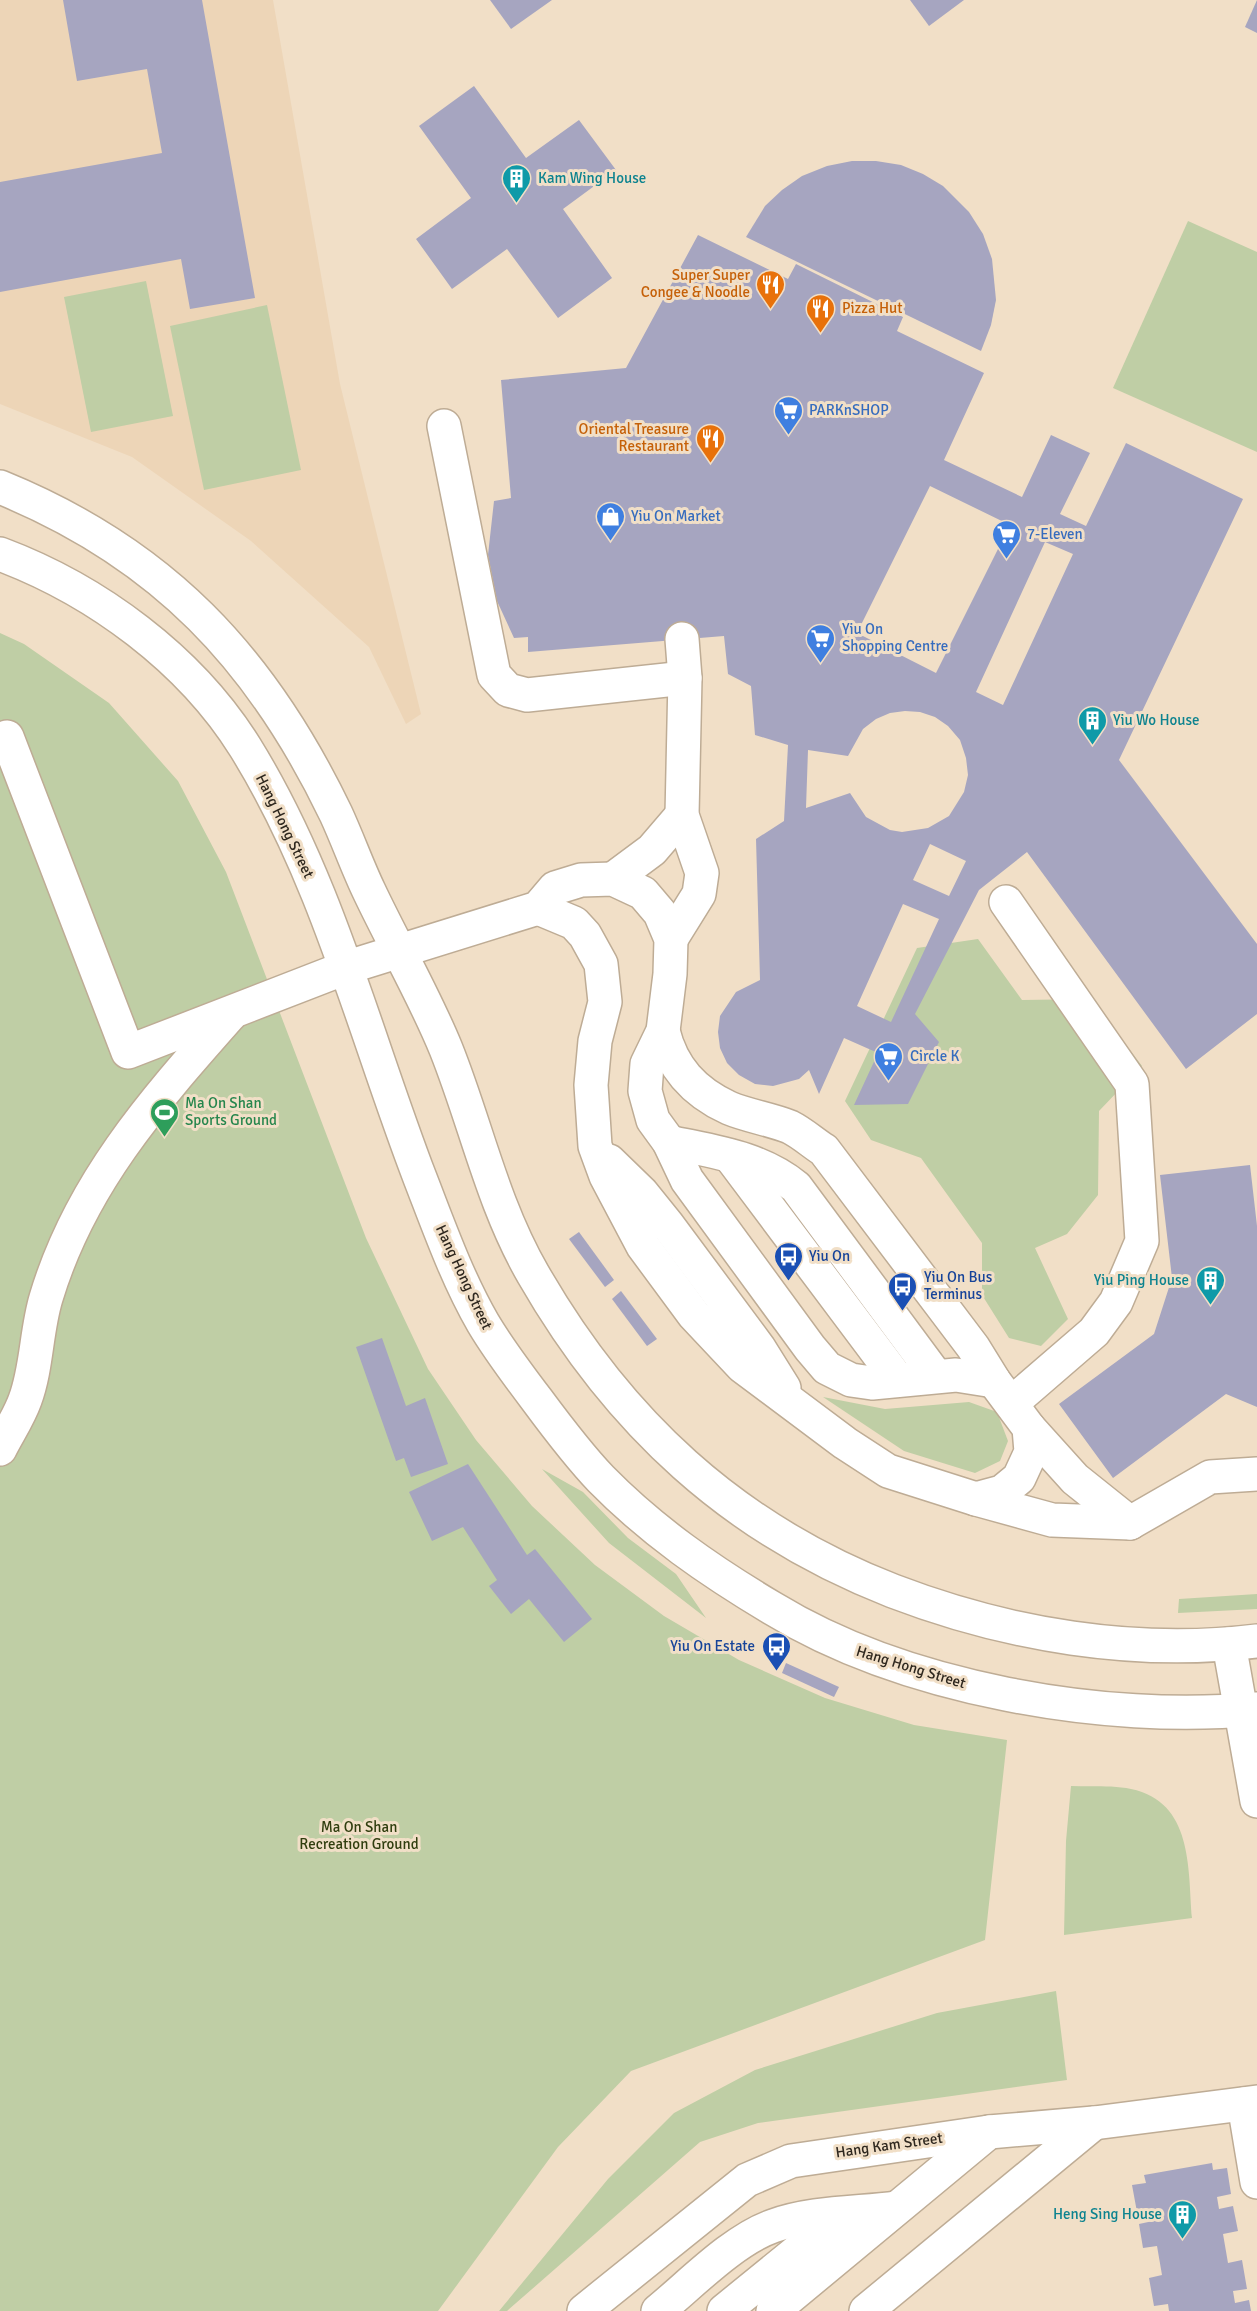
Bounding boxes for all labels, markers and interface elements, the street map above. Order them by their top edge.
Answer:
building icon: Kam Wing House [501,162,533,204]
place label: Kam Wing House [538,169,646,187]
place label: Super Super Congee & Noodle [641,266,750,301]
restaurant icon: Super Super Congee & Noodle [755,268,787,310]
restaurant icon: Pizza Hut [805,292,837,334]
place label: Pizza Hut [842,299,902,317]
supermarket icon: PARKnSHOP [772,394,804,436]
place label: PARKnSHOP [809,401,889,419]
place label: Oriental Treasure Restaurant [579,420,689,455]
restaurant icon: Oriental Treasure Restaurant [694,422,726,464]
shop icon: Yiu On Market [594,500,626,542]
place label: Yiu On Market [631,507,721,525]
supermarket icon: 7-Eleven [990,518,1022,560]
place label: 7-Eleven [1027,525,1083,543]
place label: Yiu On Shopping Centre [842,620,948,655]
supermarket icon: Yiu On Shopping Centre [805,622,837,664]
building icon: Yiu Wo House [1076,704,1108,746]
place label: Yiu Wo House [1113,711,1200,729]
street label: Hang Hong Street [252,771,318,881]
supermarket icon: Circle K [873,1040,905,1082]
place label: Circle K [910,1047,959,1065]
place label: Ma On Shan Sports Ground [185,1094,277,1129]
sports icon: Ma On Shan Sports Ground [148,1096,180,1138]
street label: Hang Hong Street [432,1222,496,1332]
bus stop icon: Yiu On [772,1240,804,1282]
place label: Yiu On [809,1247,850,1265]
building icon: Yiu Ping House [1194,1264,1226,1306]
place label: Yiu On Bus Terminus [924,1268,993,1303]
bus stop icon: Yiu On Bus Terminus [887,1270,919,1312]
place label: Yiu Ping House [1094,1271,1189,1289]
bus stop icon: Yiu On Estate [760,1630,792,1672]
place label: Yiu On Estate [670,1637,755,1655]
street label: Hang Hong Street [854,1642,968,1692]
park label: Ma On Shan Recreation Ground [299,1818,419,1853]
street label: Hang Kam Street [834,2129,944,2161]
building icon: Heng Sing House [1167,2198,1199,2240]
place label: Heng Sing House [1053,2205,1162,2223]

